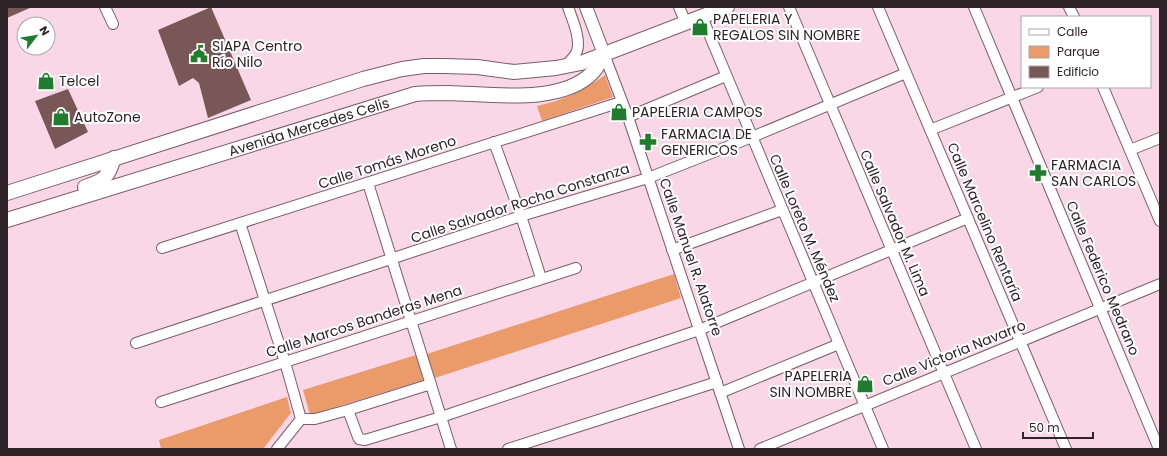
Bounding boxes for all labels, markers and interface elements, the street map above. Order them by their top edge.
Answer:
place label: PAPELERIA Y REGALOS SIN NOMBRE [713,9,860,45]
north arrow [16,16,56,56]
legend [1021,16,1151,88]
shop icon: PAPELERIA Y REGALOS SIN NOMBRE [690,17,710,37]
text: N [36,23,54,39]
text: Calle [1057,23,1088,40]
place label: SIAPA Centro Río Nilo [212,36,302,72]
text: Parque [1057,43,1100,60]
public building icon: SIAPA Centro Río Nilo [189,44,209,64]
text: Edificio [1057,63,1099,80]
shop icon: Telcel [36,71,56,91]
place label: Telcel [59,71,99,91]
street label: Avenida Mercedes Celis [226,93,392,161]
shop icon: PAPELERIA CAMPOS [609,102,629,122]
place label: PAPELERIA CAMPOS [632,102,763,122]
shop icon: AutoZone [51,107,71,127]
place label: AutoZone [74,107,141,127]
place label: FARMACIA DE GENERICOS [661,124,752,160]
street label: Calle Tomás Moreno [315,130,459,194]
pharmacy icon: FARMACIA DE GENERICOS [638,132,658,152]
street label: Calle Marcelino Rentaría [942,139,1028,305]
street label: Calle Salvador M. Lima [855,147,935,299]
street label: Calle Loreto M. Méndez [765,151,845,305]
place label: FARMACIA SAN CARLOS [1051,155,1136,191]
street label: Calle Salvador Rocha Constanza [408,158,632,248]
pharmacy icon: FARMACIA SAN CARLOS [1028,163,1048,183]
street label: Calle Manuel R. Alatorre [655,175,728,339]
street label: Calle Federico Medrano [1061,198,1145,358]
street label: Calle Marcos Banderas Mena [263,280,465,362]
street label: Calle Victoria Navarro [879,315,1029,391]
place label: PAPELERIA SIN NOMBRE [770,366,852,402]
shop icon: PAPELERIA SIN NOMBRE [855,374,875,394]
scale bar [1023,414,1093,440]
text: 50 m [1029,419,1060,436]

